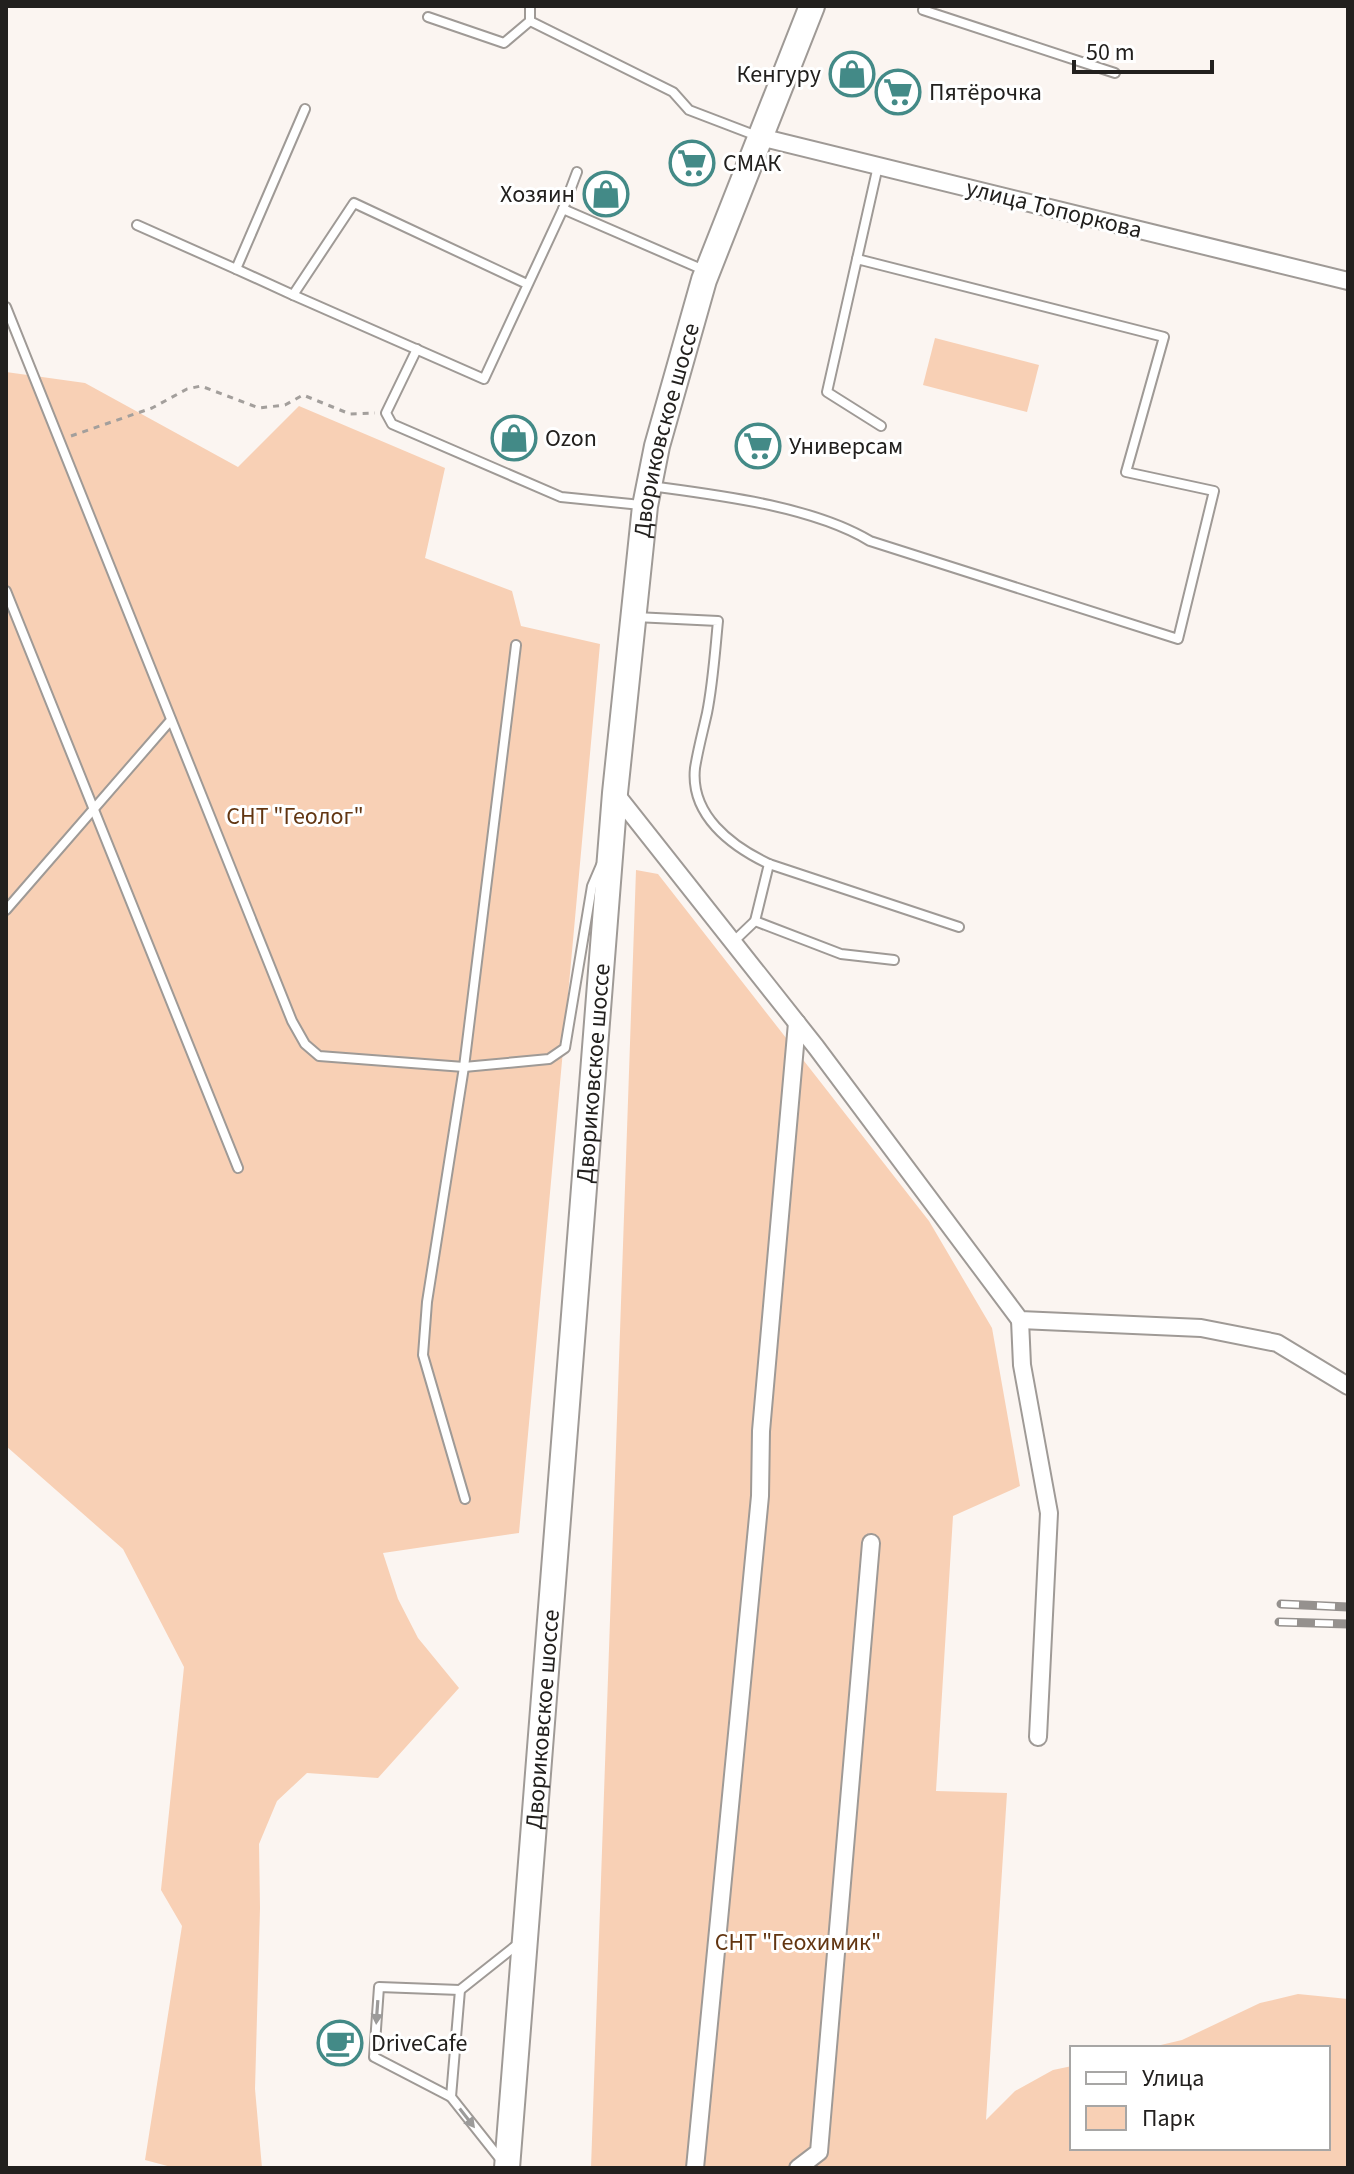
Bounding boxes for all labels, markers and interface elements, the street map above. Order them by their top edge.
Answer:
scale bar [1074,24,1212,74]
text: 50 m [1086,35,1135,70]
shop icon: Кенгуру [828,50,876,98]
place label: Кенгуру [737,57,821,92]
supermarket icon: Пятёрочка [874,68,922,116]
place label: Пятёрочка [929,75,1042,110]
supermarket icon: СМАК [668,139,716,187]
place label: СМАК [723,146,781,181]
shop icon: Хозяин [582,170,630,218]
street label: улица Топоркова [962,170,1146,248]
place label: Хозяин [500,177,575,212]
street label: Двориковское шоссе [624,319,708,540]
shop icon: Ozon [490,414,538,462]
place label: Ozon [545,421,597,456]
supermarket icon: Универсам [734,422,782,470]
place label: Универсам [789,429,903,464]
park label: СНТ "Геолог" [226,799,364,834]
street label: Двориковское шоссе [567,962,619,1185]
street label: Двориковское шоссе [516,1608,568,1831]
park label: СНТ "Геохимик" [715,1925,881,1960]
one-way arrow [370,2000,383,2025]
cafe icon: DriveCafe [316,2019,364,2067]
place label: DriveCafe [371,2026,468,2061]
legend [1070,2046,1330,2150]
text: Улица [1142,2061,1204,2096]
text: Парк [1142,2101,1195,2136]
one-way arrow [459,2108,475,2128]

